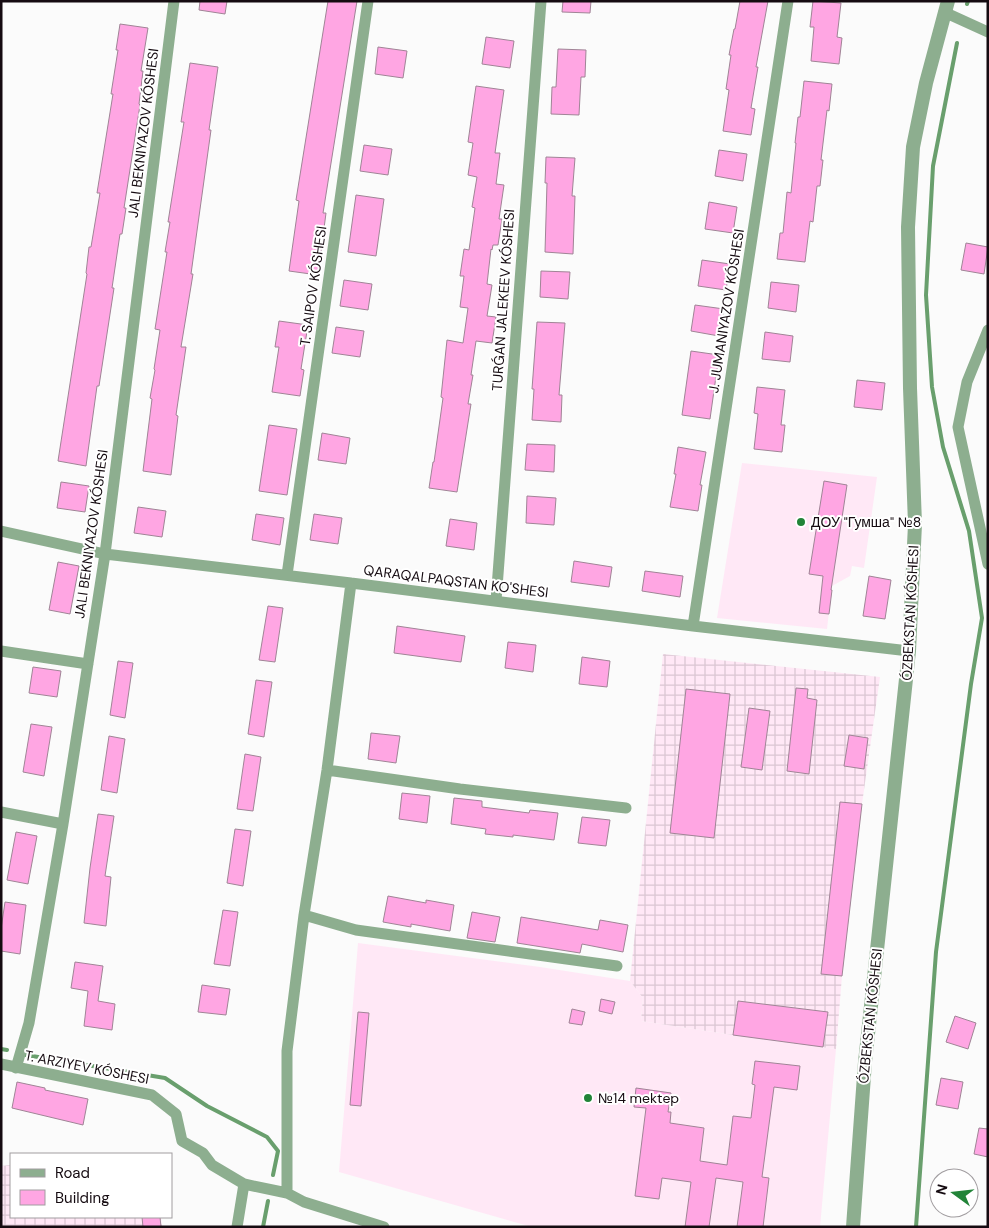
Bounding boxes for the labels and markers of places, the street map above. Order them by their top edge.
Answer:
place label: ДОУ "Гумша" №8 [811,513,921,531]
marker: ДОУ "Гумша" №8 [795,516,807,528]
place label: №14 mektep [598,1089,679,1107]
marker: №14 mektep [582,1092,594,1104]

